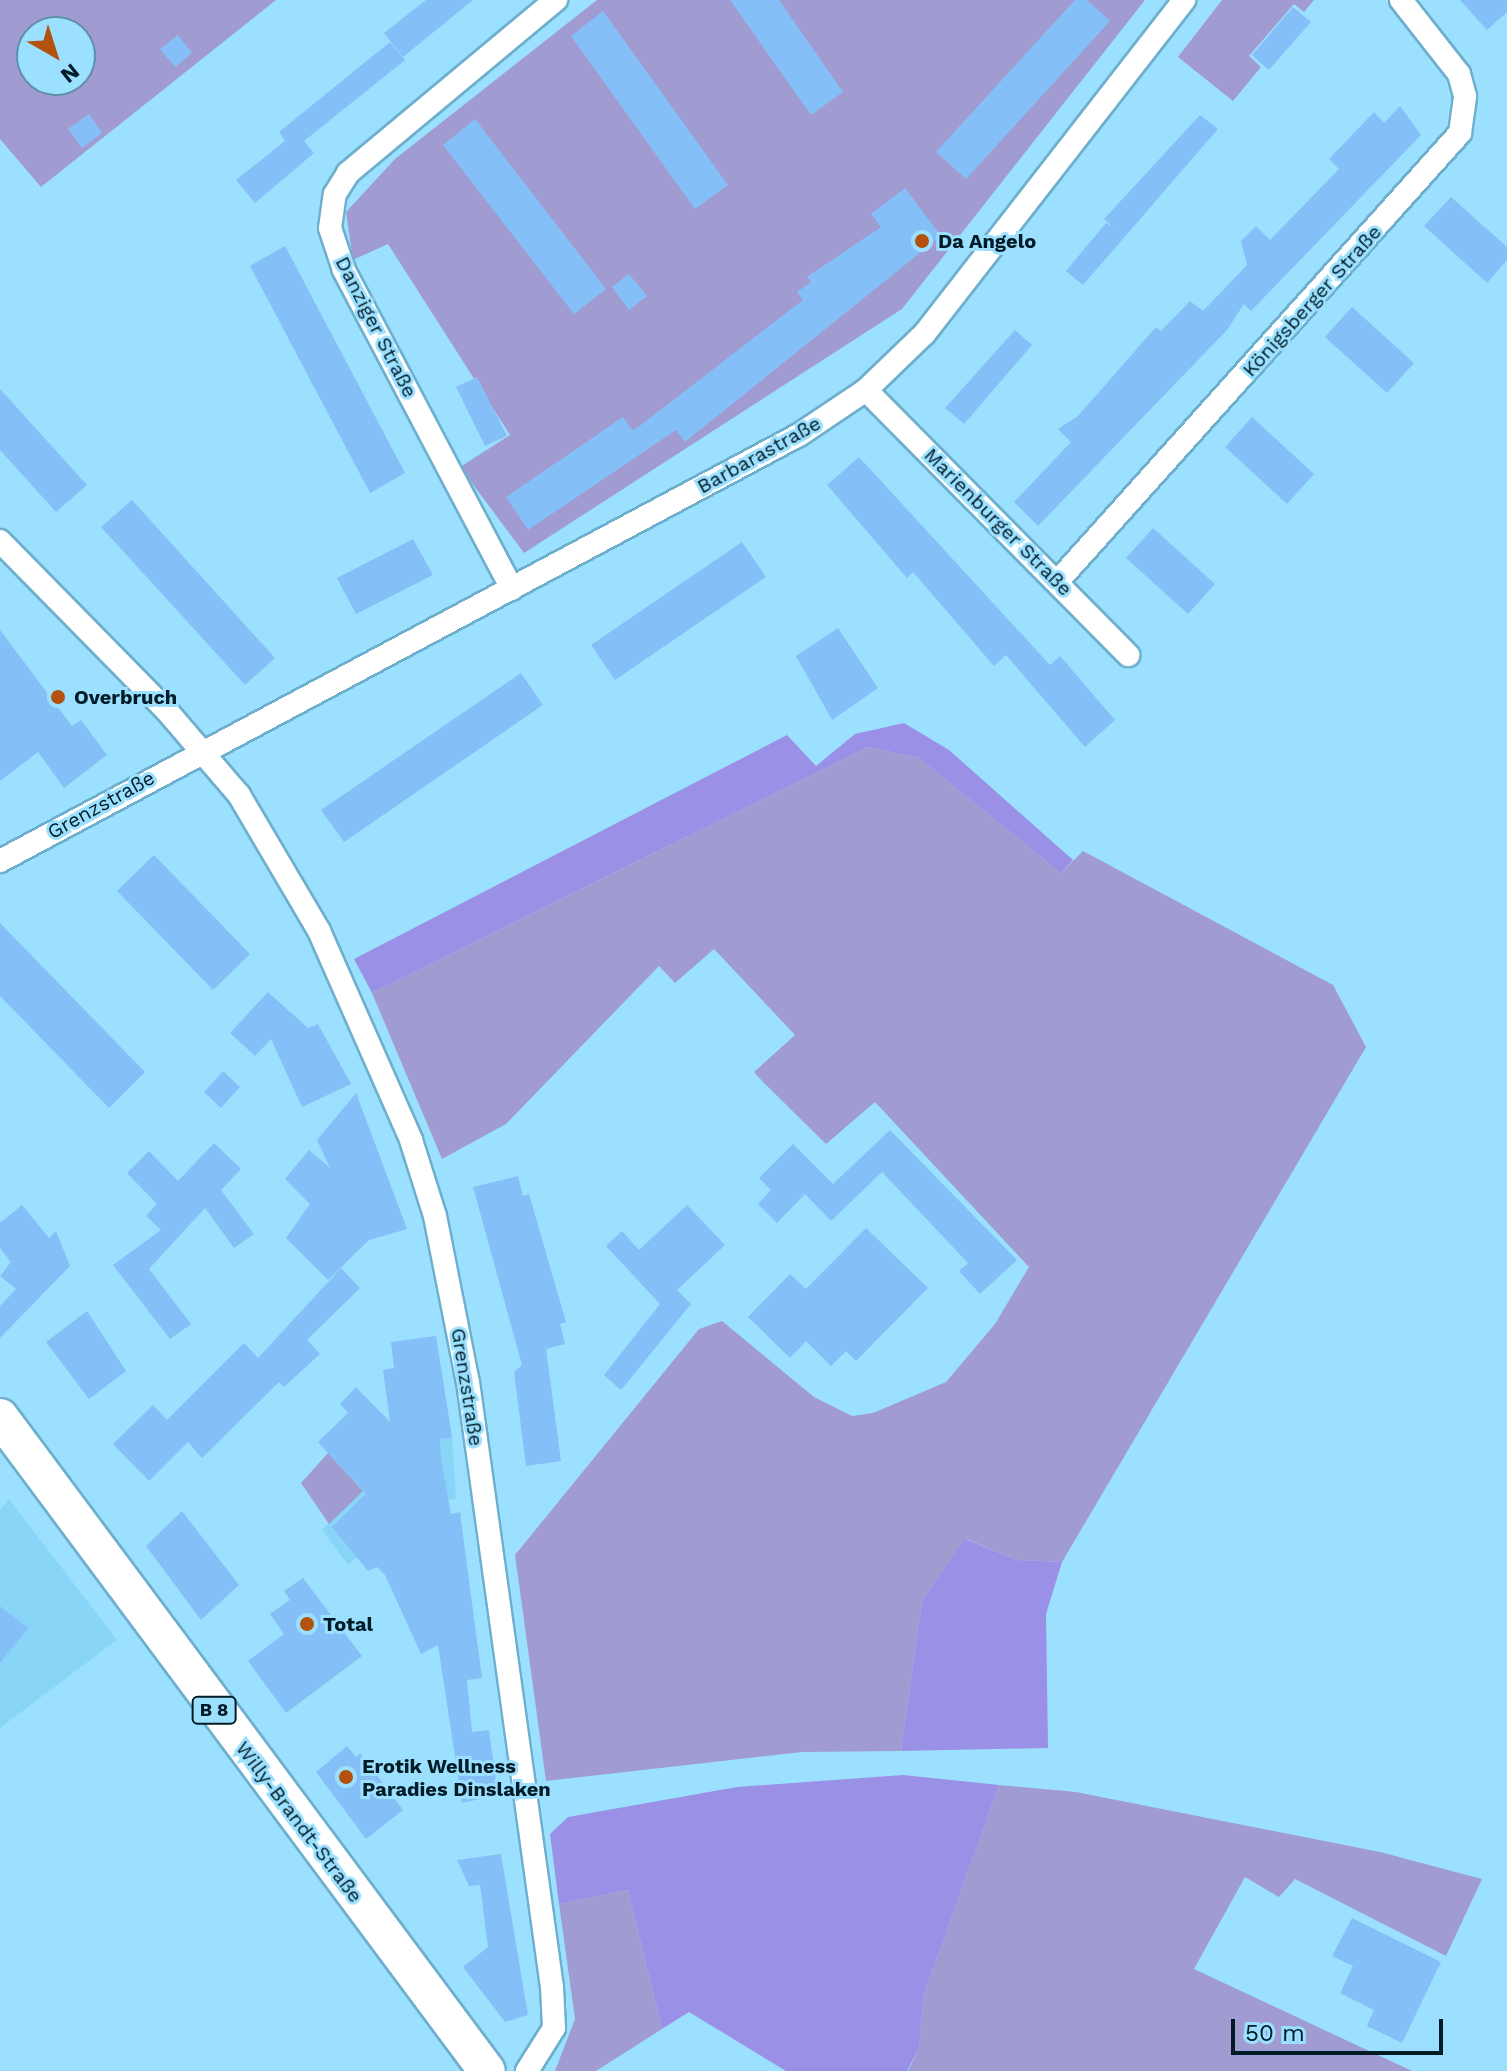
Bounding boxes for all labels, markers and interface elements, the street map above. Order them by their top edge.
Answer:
north arrow [16,16,96,96]
text: N [56,59,84,88]
street label: Königsberger Straße [1237,220,1387,382]
place label: Da Angelo [938,229,1037,253]
marker: Da Angelo [913,232,931,250]
street label: Danziger Straße [330,252,422,402]
street label: Barbarastraße [693,411,825,499]
street label: Marienburger Straße [919,443,1077,601]
place label: Overbruch [74,685,177,709]
marker: Overbruch [49,688,67,706]
street label: Grenzstraße [43,766,159,844]
street label: Grenzstraße [446,1326,488,1448]
place label: Total [323,1612,373,1636]
marker: Total [298,1615,316,1633]
road number: B 8 [190,1696,238,1724]
street label: Willy-Brandt-Straße [231,1737,367,1907]
place label: Erotik Wellness Paradies Dinslaken [362,1754,551,1801]
marker: Erotik Wellness Paradies Dinslaken [337,1768,355,1786]
scale bar [1235,2003,1447,2053]
text: 50 m [1245,2019,1305,2047]

